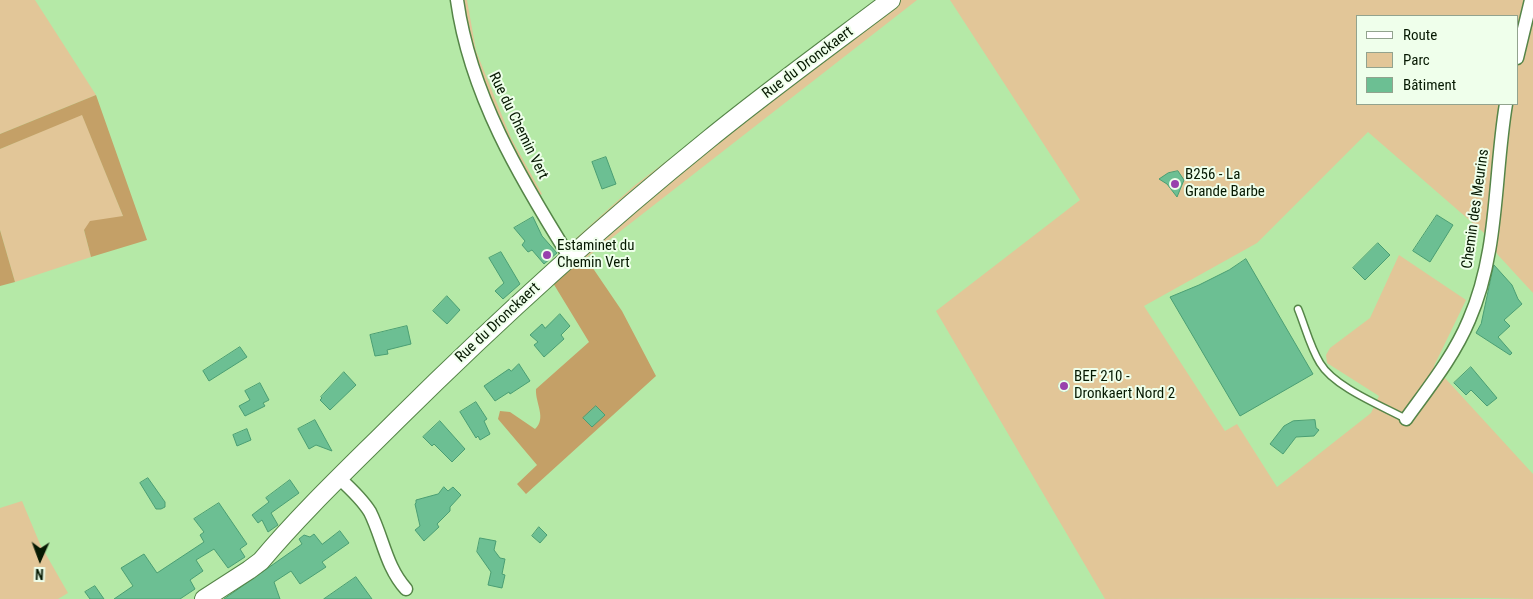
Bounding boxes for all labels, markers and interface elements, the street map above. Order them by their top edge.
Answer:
legend [1356,15,1518,105]
street label: Rue du Dronckaert [759,23,857,103]
text: Route [1403,26,1437,44]
text: Parc [1403,51,1430,69]
street label: Rue du Chemin Vert [484,70,552,182]
text: Bâtiment [1403,76,1456,94]
street label: Chemin des Meurins [1459,148,1493,270]
place label: B256 - La Grande Barbe [1185,166,1265,201]
marker: B256 - La Grande Barbe [1169,178,1181,190]
place label: Estaminet du Chemin Vert [557,237,635,272]
marker: Estaminet du Chemin Vert [541,249,553,261]
street label: Rue du Dronckaert [452,279,544,367]
place label: BEF 210 - Dronkaert Nord 2 [1074,368,1175,403]
marker: BEF 210 - Dronkaert Nord 2 [1058,380,1070,392]
north arrow [15,534,65,584]
text: N [35,566,44,582]

